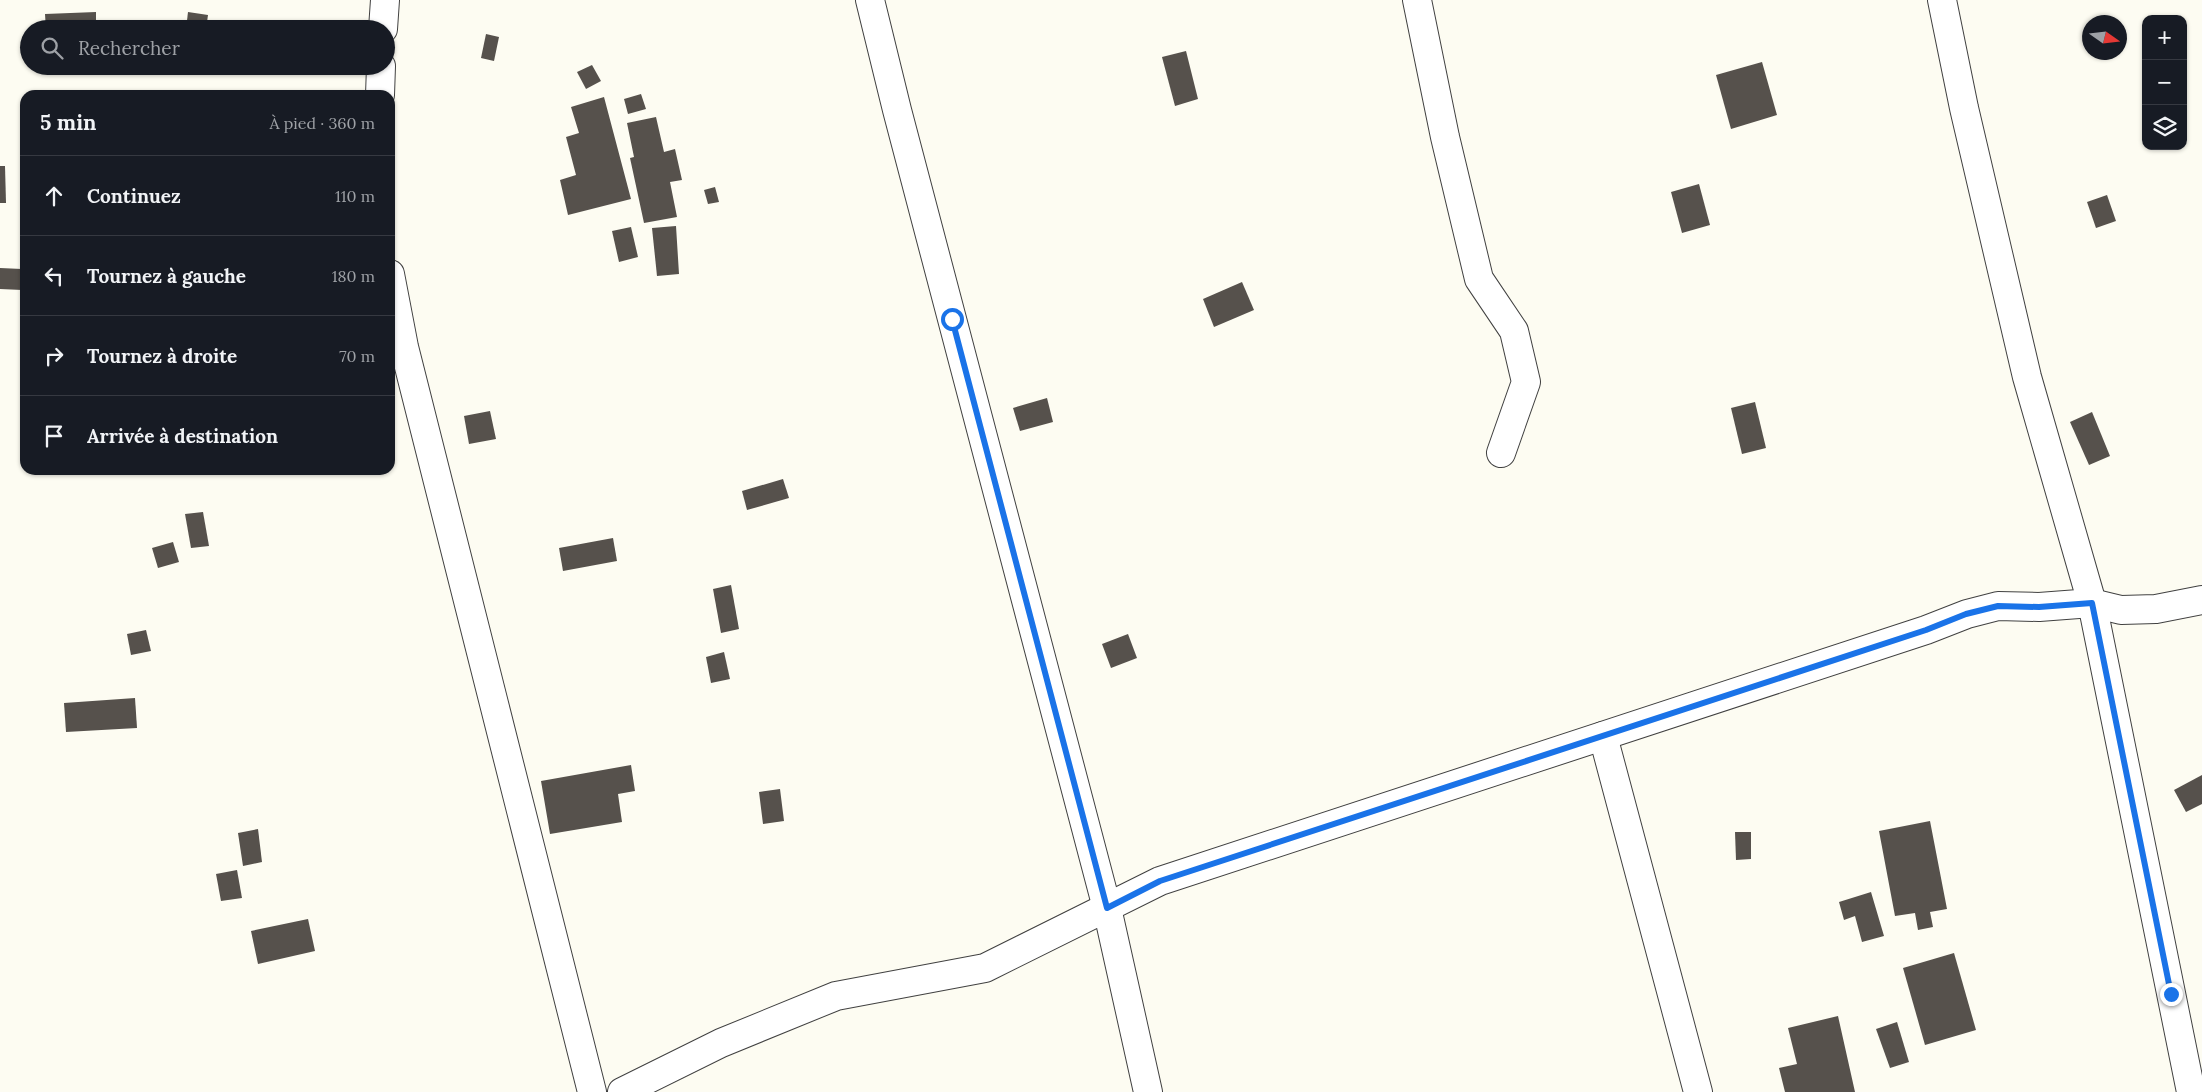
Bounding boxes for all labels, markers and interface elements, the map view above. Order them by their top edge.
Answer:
north arrow [2082,15,2127,60]
map controls [2142,15,2187,150]
button: + [2142,15,2187,60]
search box [20,20,395,75]
icon: search [38,34,66,62]
text: Rechercher [78,36,180,60]
button: − [2142,60,2187,105]
button: layers [2142,105,2187,150]
text: 5 min [40,109,96,136]
text: À pied · 360 m [270,113,375,133]
icon: ahead [40,182,68,210]
text: Continuez [87,184,181,208]
text: 110 m [335,186,375,206]
icon: left [40,262,68,290]
text: Tournez à gauche [87,264,246,288]
text: 180 m [332,266,375,286]
route start [941,308,964,331]
icon: right [40,342,68,370]
text: Tournez à droite [87,344,237,368]
text: 70 m [339,346,375,366]
icon: arrive [40,422,68,450]
text: Arrivée à destination [87,424,278,448]
route end [2160,983,2183,1006]

